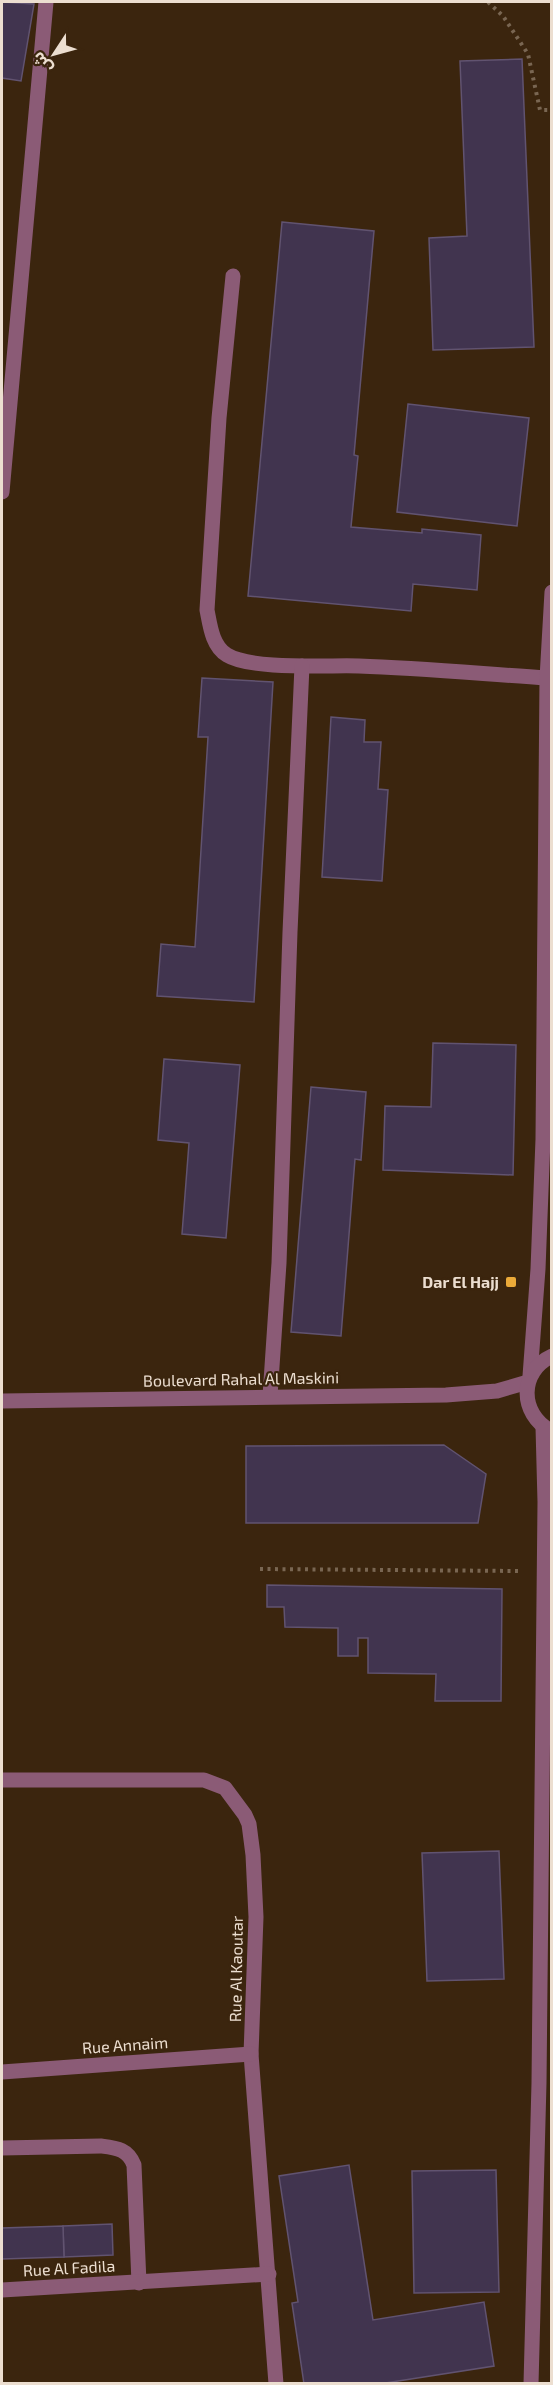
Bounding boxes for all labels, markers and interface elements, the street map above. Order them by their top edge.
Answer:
north arrow [24,24,84,84]
text: ش [27,48,56,78]
place label: Dar El Hajj [422,1272,499,1291]
marker: Dar El Hajj [504,1275,518,1289]
street label: Boulevard Rahal Al Maskini [143,1367,339,1390]
street label: Rue Al Kaoutar [225,1915,246,2022]
street label: Rue Annaim [81,2032,169,2057]
street label: Rue Al Fadila [22,2256,116,2279]

